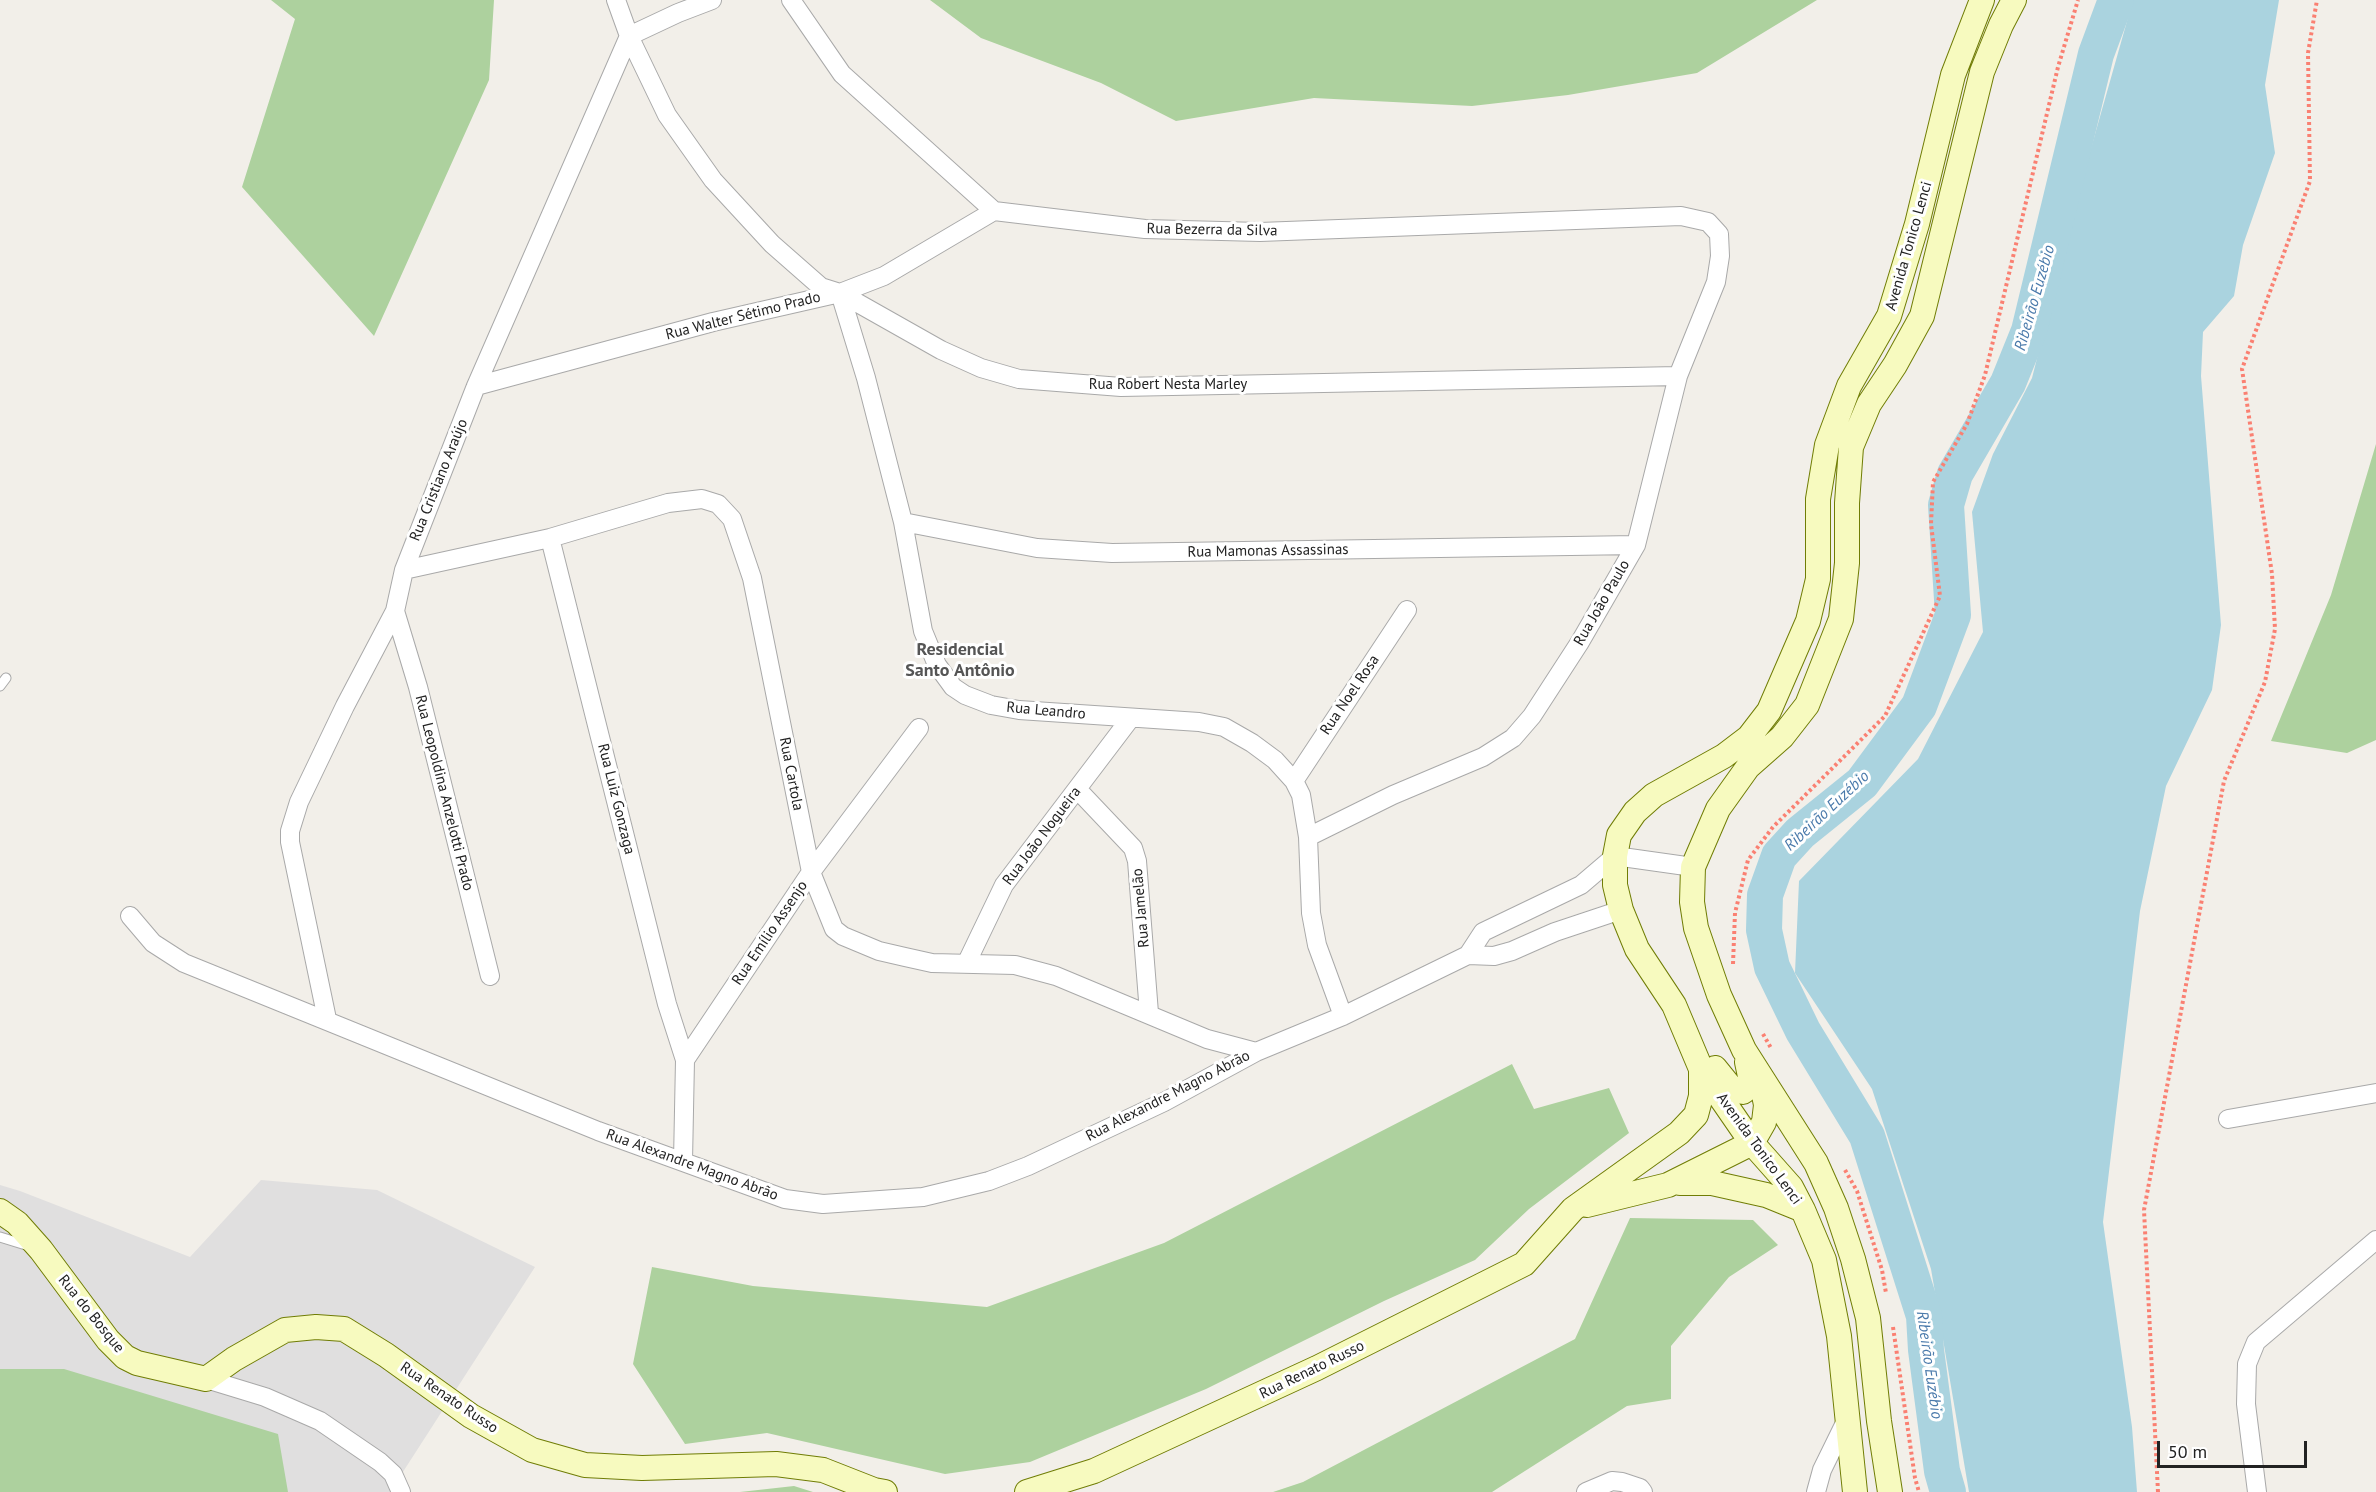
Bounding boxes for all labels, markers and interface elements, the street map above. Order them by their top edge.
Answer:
street label: Avenida Tonico Lenci [1882,179,1936,313]
street label: Rua Bezerra da Silva [1146,220,1278,240]
water label: Ribeirão Euzébio [2011,243,2059,353]
street label: Rua Walter Sétimo Prado [664,288,822,344]
street label: Rua Robert Nesta Marley [1089,376,1247,394]
street label: Rua Cristiano Araújo [406,416,472,544]
street label: Rua Mamonas Assassinas [1187,541,1349,561]
street label: Rua João Paulo [1570,557,1634,649]
district label: Residencial Santo Antônio [905,639,1015,682]
street label: Rua Noel Rosa [1317,652,1383,738]
street label: Rua Leopoldina Anzelotti Prado [411,693,477,893]
street label: Rua Leandro [1006,699,1086,723]
street label: Rua Cartola [775,736,807,812]
street label: Rua Luiz Gonzaga [594,742,638,856]
water label: Ribeirão Euzébio [1781,767,1873,855]
street label: Rua João Nogueira [999,783,1085,889]
street label: Rua Jamelão [1129,867,1153,949]
street label: Rua Emílio Assenjo [728,877,812,989]
street label: Rua Alexandre Magno Abrão [1083,1047,1253,1145]
street label: Avenida Tonico Lenci [1713,1090,1805,1208]
street label: Rua Alexandre Magno Abrão [603,1125,781,1205]
street label: Rua do Bosque [54,1271,128,1357]
water label: Ribeirão Euzébio [1912,1310,1946,1420]
street label: Rua Renato Russo [1257,1337,1367,1403]
street label: Rua Renato Russo [397,1359,501,1437]
scale bar [2160,1429,2310,1467]
text: 50 m [2168,1440,2207,1463]

